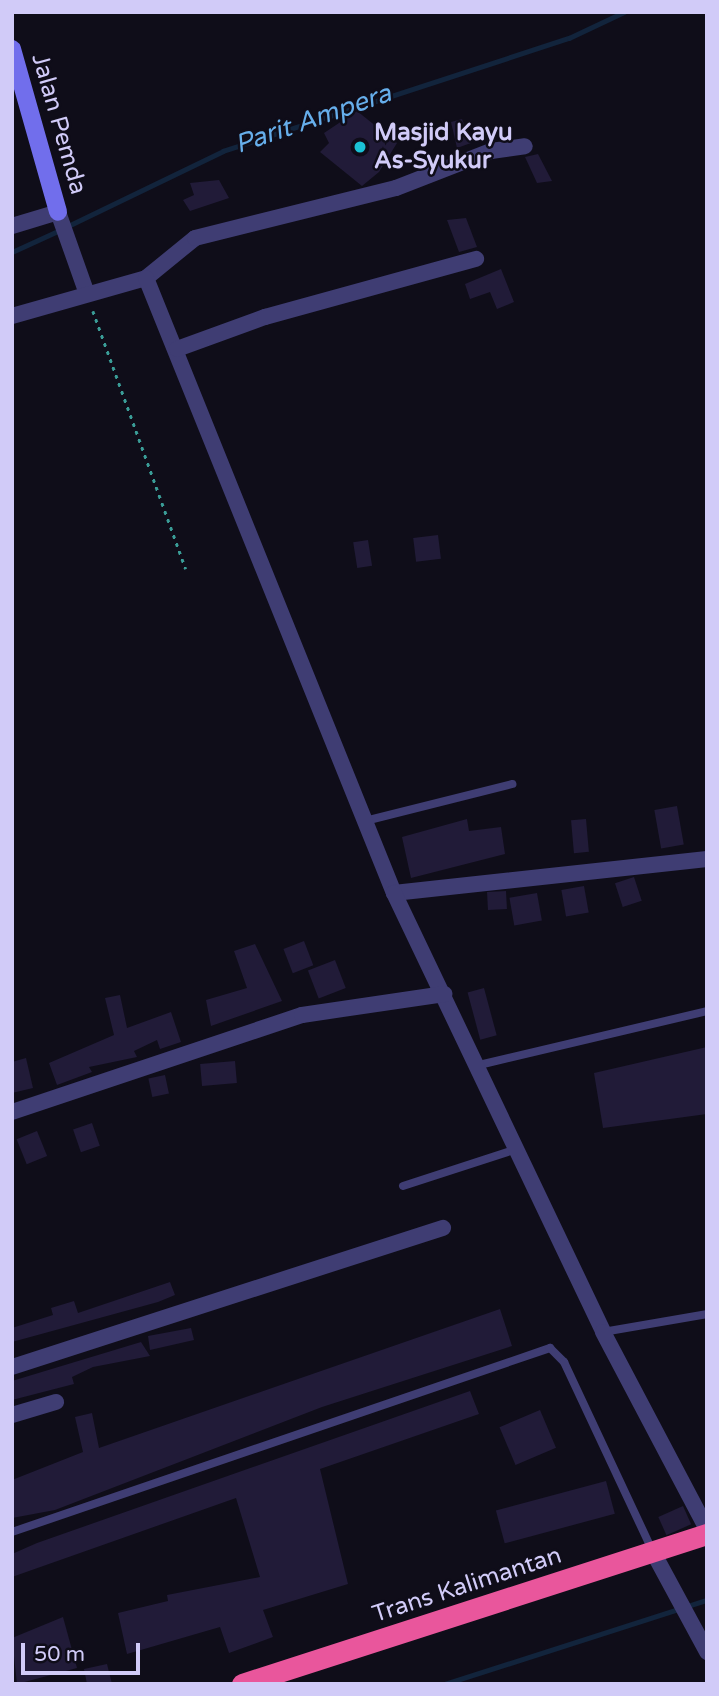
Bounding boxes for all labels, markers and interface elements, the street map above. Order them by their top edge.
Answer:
street label: Jalan Pemda [25,50,93,198]
water label: Parit Ampera [231,78,395,160]
place label: Masjid Kayu As-Syukur [374,119,513,175]
marker: Masjid Kayu As-Syukur [352,139,368,155]
street label: Trans Kalimantan [369,1541,565,1629]
scale bar [24,1630,144,1674]
text: 50 m [34,1642,85,1667]

